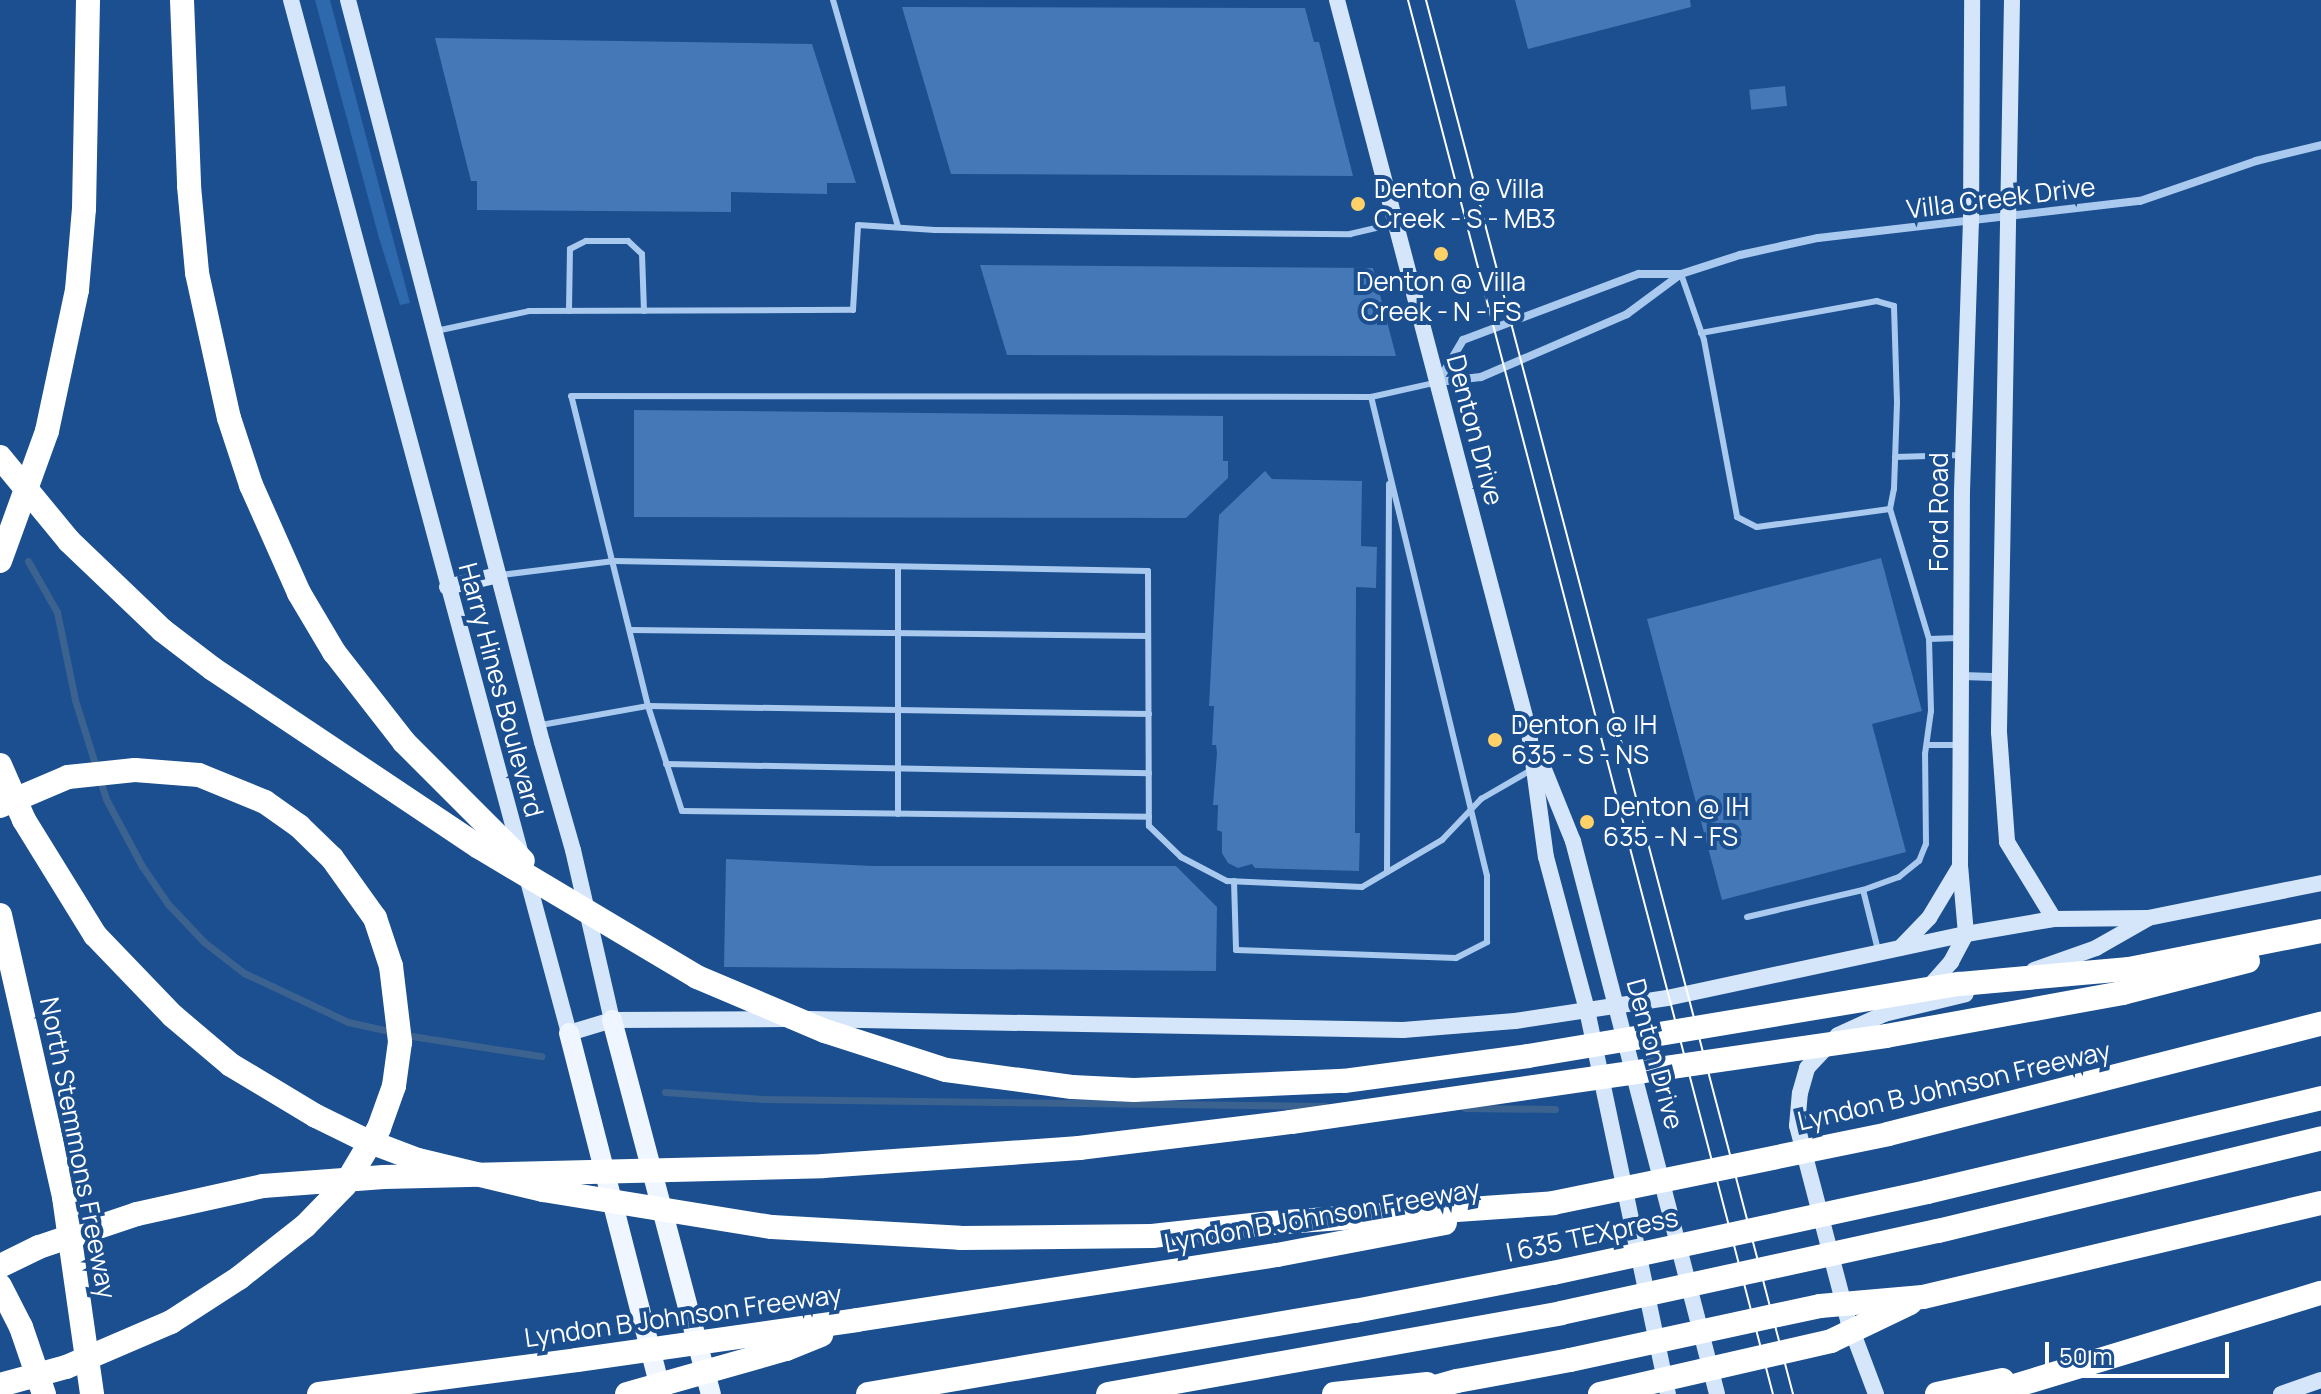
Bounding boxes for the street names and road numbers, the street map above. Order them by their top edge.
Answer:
street label: Villa Creek Drive [1905,171,2097,225]
street label: Denton Drive [1440,351,1510,509]
street label: Ford Road [1923,452,1955,572]
street label: Harry Hines Boulevard [452,559,550,821]
street label: Denton Drive [1620,975,1690,1133]
street label: North Stemmons Freeway [33,995,123,1301]
street label: Lyndon B Johnson Freeway [1794,1035,2114,1137]
street label: Lyndon B Johnson Freeway [1162,1173,1482,1259]
street label: I 635 TEXpress [1503,1202,1681,1268]
street label: Lyndon B Johnson Freeway [522,1278,844,1354]

